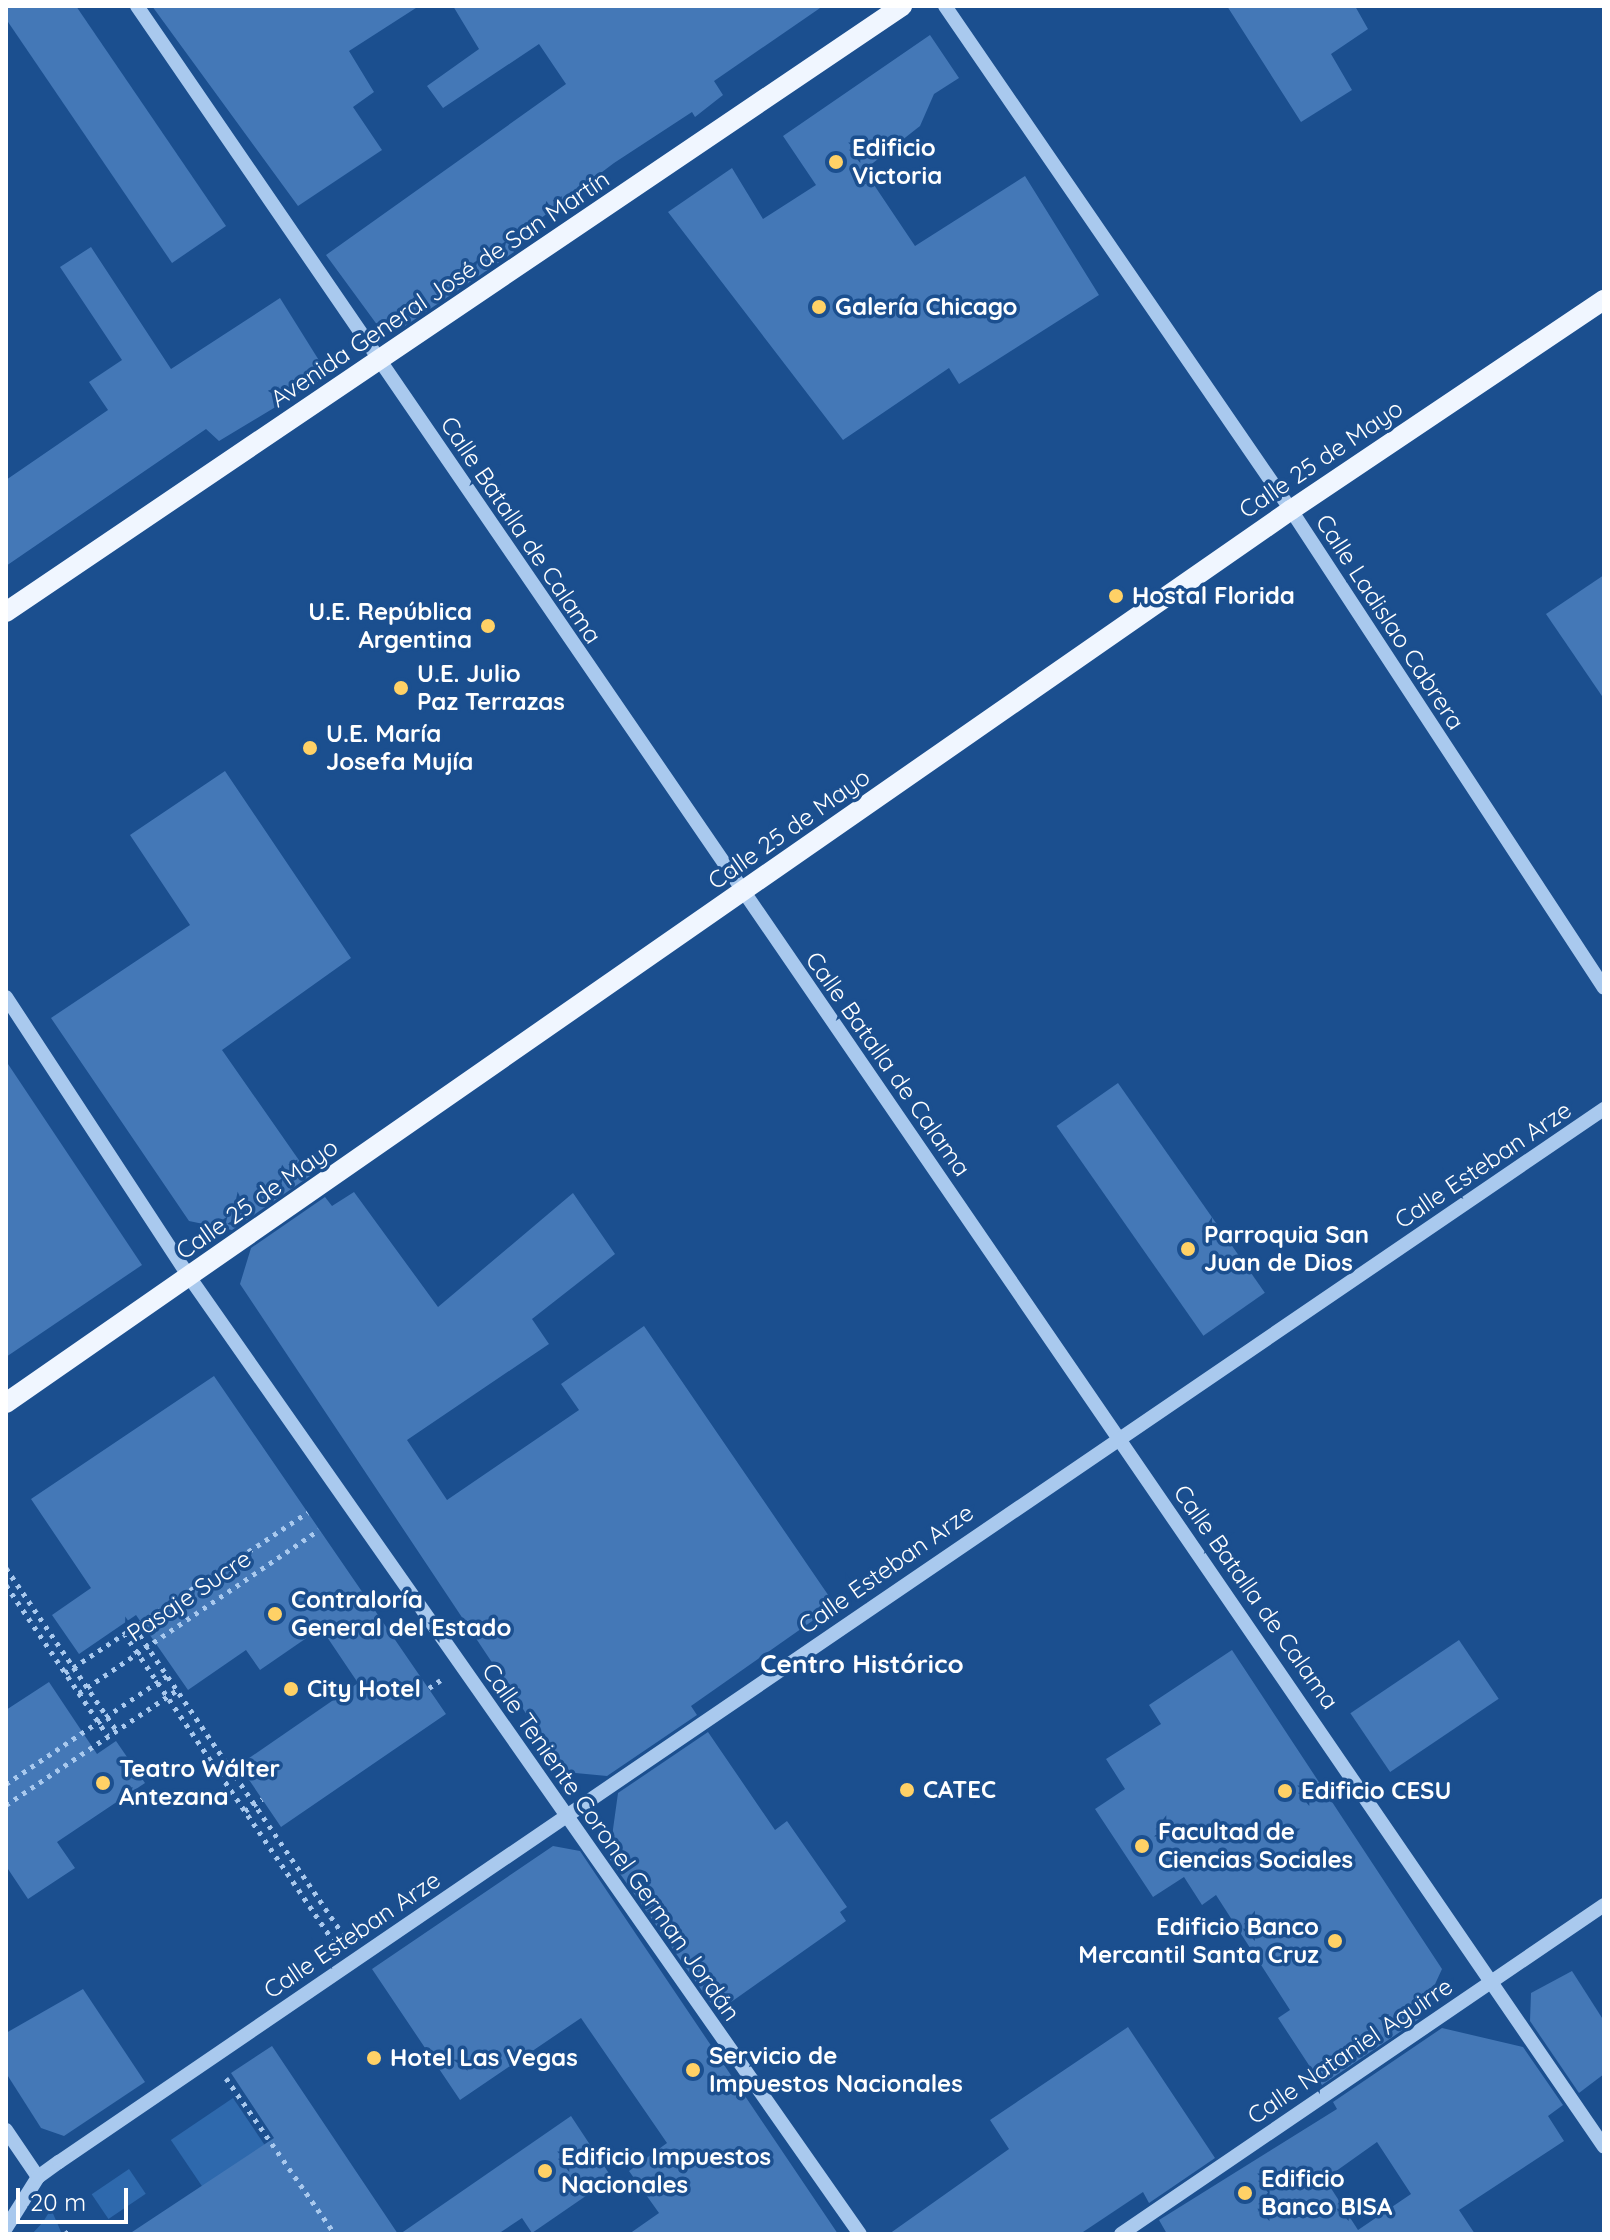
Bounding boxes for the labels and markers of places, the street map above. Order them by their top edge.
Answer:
place label: Edificio Victoria [852,134,942,190]
marker: Edificio Victoria [827,153,845,171]
place label: Galería Chicago [835,293,1018,321]
marker: Galería Chicago [810,298,828,316]
place label: Hostal Florida [1132,582,1295,610]
marker: Hostal Florida [1107,587,1125,605]
place label: U.E. República Argentina [308,598,472,654]
marker: U.E. República Argentina [479,617,497,635]
place label: U.E. Julio Paz Terrazas [417,660,565,716]
marker: U.E. Julio Paz Terrazas [392,679,410,697]
place label: U.E. María Josefa Mujía [326,720,473,776]
marker: U.E. María Josefa Mujía [301,739,319,757]
place label: Parroquia San Juan de Dios [1204,1221,1369,1277]
marker: Parroquia San Juan de Dios [1179,1240,1197,1258]
place label: Contraloría General del Estado [291,1586,511,1642]
marker: Contraloría General del Estado [266,1605,284,1623]
place label: City Hotel [307,1675,421,1703]
marker: City Hotel [282,1680,300,1698]
place label: Teatro Wálter Antezana [119,1755,280,1811]
marker: Teatro Wálter Antezana [94,1774,112,1792]
place label: CATEC [923,1776,996,1804]
place label: Edificio CESU [1301,1777,1451,1805]
marker: CATEC [898,1781,916,1799]
marker: Edificio CESU [1276,1782,1294,1800]
place label: Facultad de Ciencias Sociales [1158,1818,1353,1874]
marker: Facultad de Ciencias Sociales [1133,1837,1151,1855]
place label: Edificio Banco Mercantil Santa Cruz [1078,1913,1319,1969]
marker: Edificio Banco Mercantil Santa Cruz [1326,1932,1344,1950]
place label: Servicio de Impuestos Nacionales [709,2042,963,2098]
place label: Hotel Las Vegas [390,2044,578,2072]
marker: Hotel Las Vegas [365,2049,383,2067]
marker: Servicio de Impuestos Nacionales [684,2061,702,2079]
place label: Edificio Impuestos Nacionales [561,2143,771,2199]
marker: Edificio Impuestos Nacionales [536,2162,554,2180]
place label: Edificio Banco BISA [1261,2165,1392,2221]
marker: Edificio Banco BISA [1236,2184,1254,2202]

